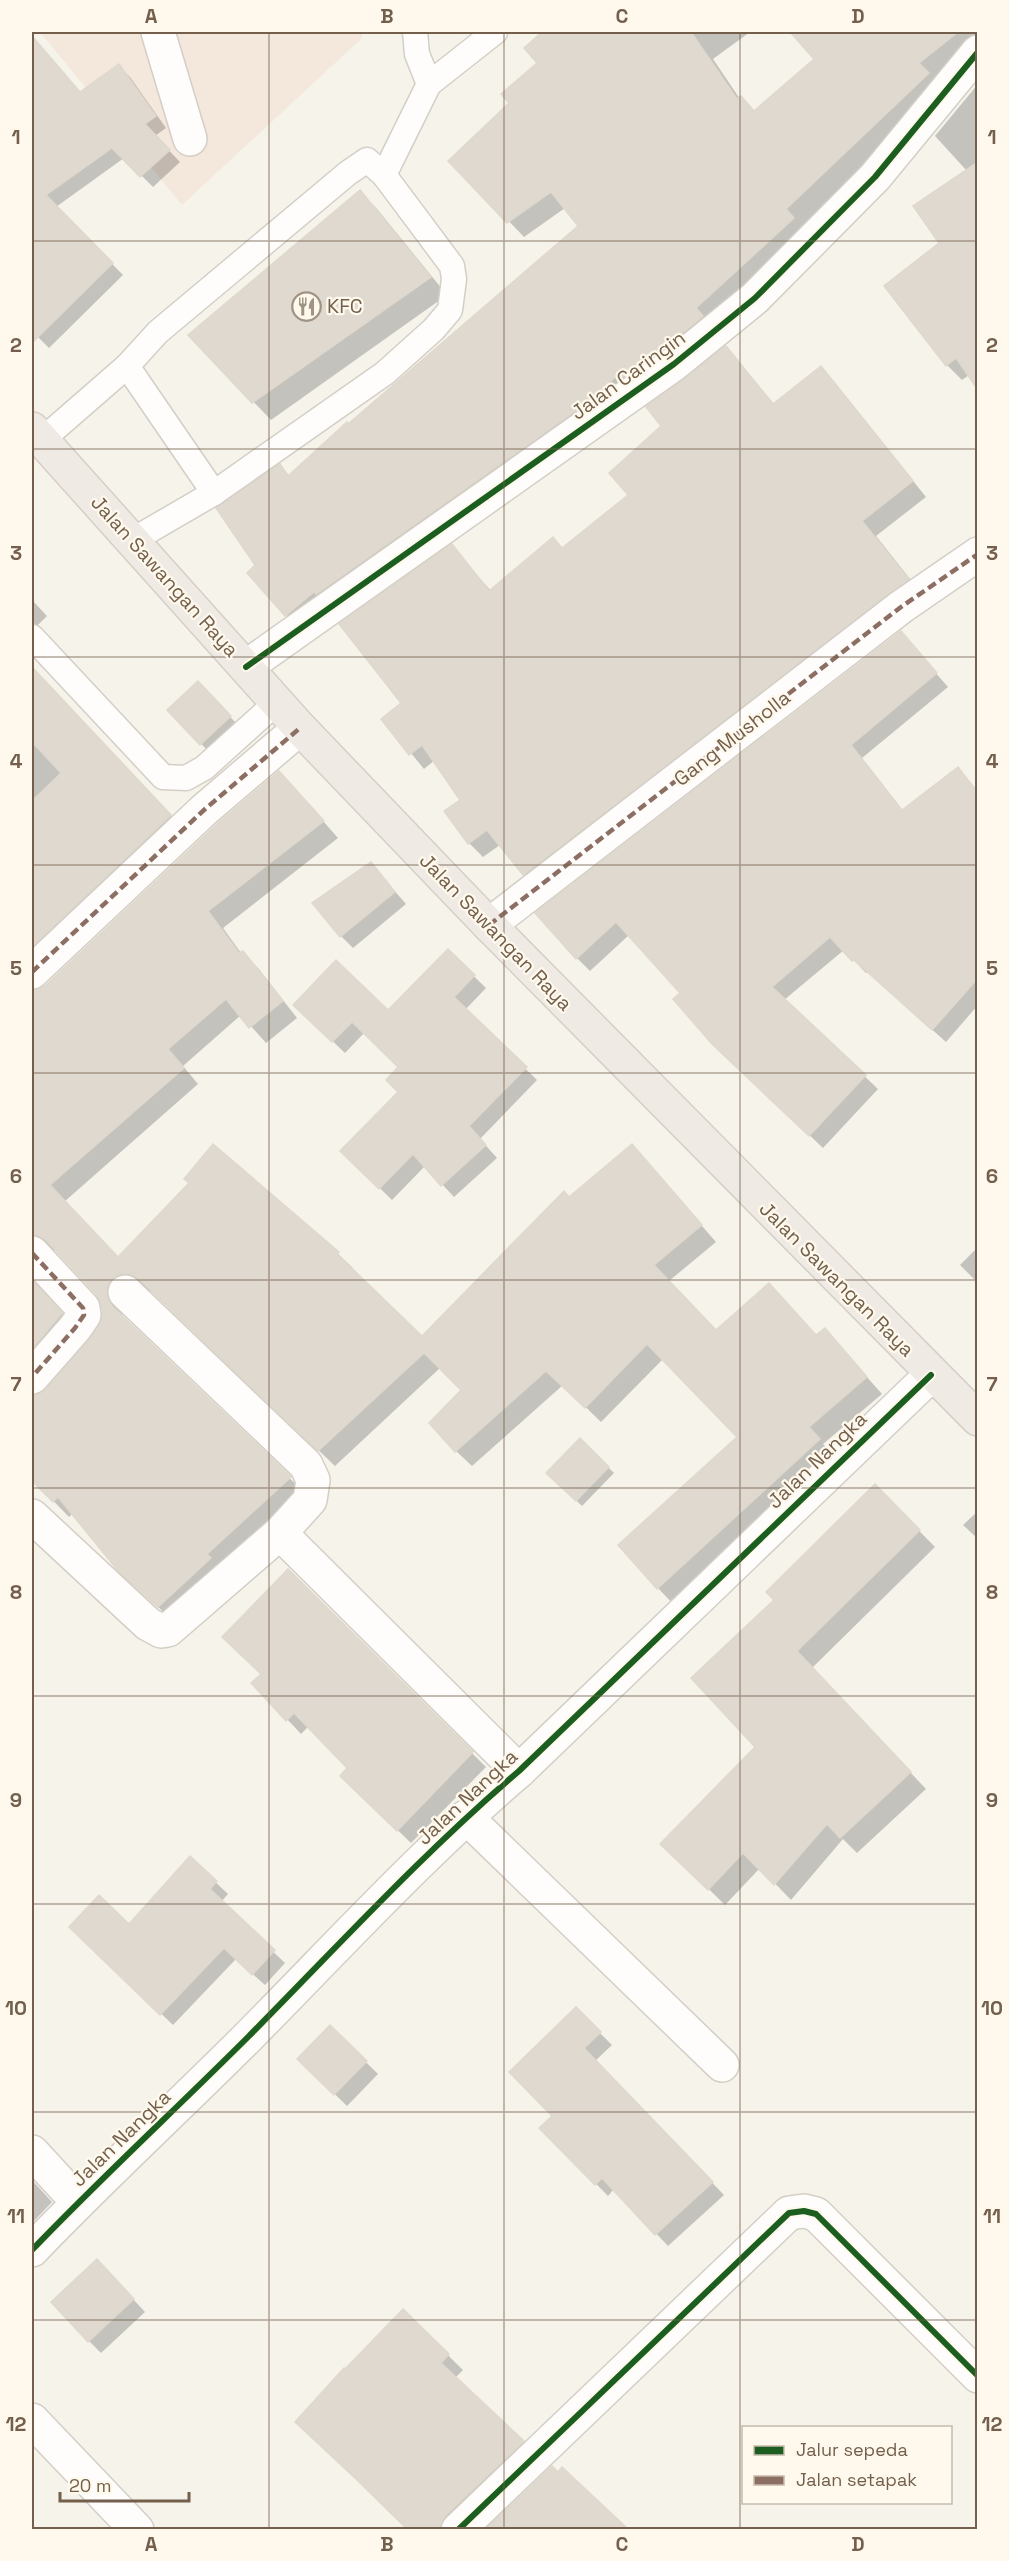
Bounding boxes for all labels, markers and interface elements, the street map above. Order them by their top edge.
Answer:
text: A [145,3,158,29]
text: B [380,3,394,29]
text: C [616,3,629,29]
text: D [851,3,865,29]
text: 1 [11,124,21,150]
text: 1 [987,124,997,150]
restaurant icon: KFC [290,290,322,322]
place label: KFC [327,293,363,319]
street label: Jalan Caringin [565,325,691,425]
text: 2 [10,332,22,358]
text: 2 [986,332,998,358]
street label: Jalan Sawangan Raya [85,490,245,662]
text: 3 [10,540,22,566]
text: 3 [986,540,998,566]
street label: Gang Musholla [668,684,796,792]
text: 4 [10,748,23,774]
text: 4 [986,748,999,774]
street label: Jalan Sawangan Raya [414,848,578,1016]
text: 5 [10,955,22,981]
text: 5 [986,955,998,981]
text: 6 [10,1163,22,1189]
text: 6 [986,1163,998,1189]
street label: Jalan Sawangan Raya [754,1196,920,1362]
text: 7 [10,1371,22,1397]
text: 7 [986,1371,998,1397]
street label: Jalan Nangka [762,1406,872,1514]
text: 8 [10,1579,22,1605]
text: 8 [986,1579,998,1605]
street label: Jalan Nangka [411,1744,523,1850]
text: 9 [10,1787,22,1813]
text: 9 [986,1787,998,1813]
text: 10 [5,1995,27,2021]
text: 10 [981,1995,1003,2021]
street label: Jalan Nangka [66,2084,176,2192]
text: 11 [7,2203,25,2229]
text: 11 [983,2203,1001,2229]
text: 12 [6,2411,27,2437]
text: 12 [982,2411,1003,2437]
legend [742,2426,952,2504]
text: Jalur sepeda [796,2438,908,2461]
scale bar [60,2465,189,2503]
text: Jalan setapak [796,2468,917,2491]
text: 20 m [69,2474,112,2497]
text: A [145,2531,158,2557]
text: B [380,2531,394,2557]
text: C [616,2531,629,2557]
text: D [851,2531,865,2557]

